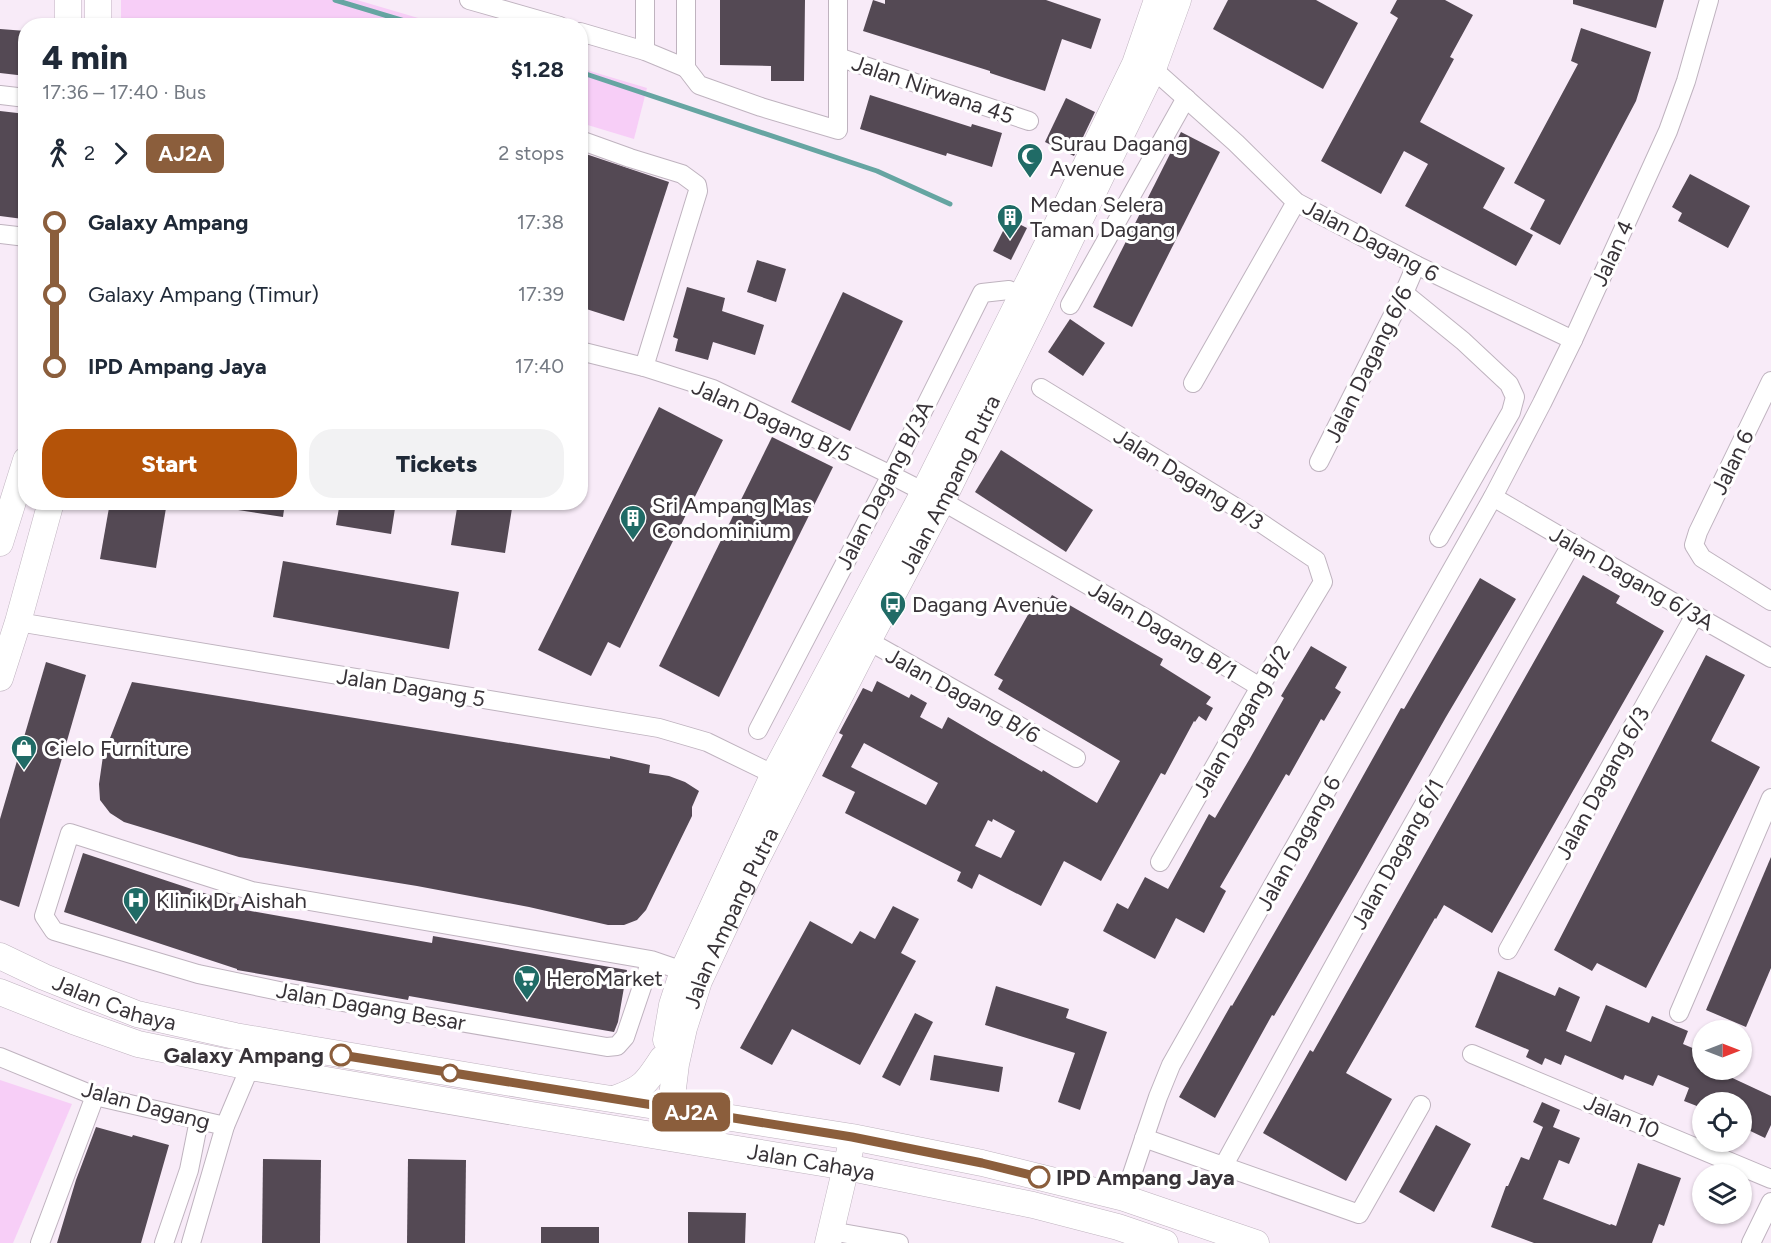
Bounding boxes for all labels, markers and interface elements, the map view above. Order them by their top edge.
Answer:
text: 4 min [42,38,128,77]
street label: Jalan Nirwana 45 [848,49,1017,130]
text: $1.28 [511,56,564,83]
text: 17:36 – 17:40 · Bus [42,80,206,104]
place label: Surau Dagang Avenue [1050,130,1188,182]
icon: walk [42,137,75,170]
icon: forward [104,137,137,170]
text: 2 [84,141,95,165]
text: AJ2A [158,141,212,166]
text: 2 stops [498,141,564,165]
mosque icon: Surau Dagang Avenue [1015,141,1045,179]
place label: Medan Selera Taman Dagang [1030,191,1175,243]
street label: Jalan Dagang 6 [1298,193,1443,288]
building icon: Medan Selera Taman Dagang [995,202,1025,240]
text: Galaxy Ampang [88,209,248,236]
text: 17:38 [517,210,564,234]
street label: Jalan 4 [1585,216,1639,291]
text: Galaxy Ampang (Timur) [88,281,319,308]
street label: Jalan Dagang 6/6 [1319,281,1418,447]
text: 17:39 [518,282,564,306]
text: IPD Ampang Jaya [88,353,267,380]
text: 17:40 [515,354,564,378]
street label: Jalan Dagang B/5 [688,373,856,468]
street label: Jalan Ampang Putra [893,391,1006,579]
street label: Jalan Dagang B/3A [830,396,939,574]
street label: Jalan Dagang B/3 [1109,423,1269,536]
street label: Jalan 6 [1705,425,1760,499]
button: Start [42,429,297,498]
button: Tickets [309,429,564,498]
place label: Sri Ampang Mas Condominium [652,492,812,544]
building icon: Sri Ampang Mas Condominium [618,503,648,541]
street label: Jalan Dagang 6/3A [1545,520,1719,637]
street label: Jalan Dagang B/1 [1084,575,1242,685]
bus stop icon: Dagang Avenue [878,589,908,627]
place label: Dagang Avenue [912,591,1068,618]
street label: Jalan Dagang B/2 [1187,640,1296,802]
street label: Jalan Dagang B/6 [881,642,1044,749]
street label: Jalan Dagang 5 [335,662,487,713]
street label: Jalan Dagang 6/3 [1549,702,1656,864]
shop icon: Cielo Furniture [9,733,39,771]
place label: Cielo Furniture [44,735,189,762]
street label: Jalan Dagang 6 [1250,771,1347,915]
street label: Jalan Dagang 6/1 [1345,774,1450,934]
street label: Jalan Ampang Putra [678,823,784,1012]
hospital icon: Klinik Dr Aishah [121,885,151,923]
place label: Klinik Dr Aishah [156,887,307,914]
supermarket icon: HeroMarket [512,963,542,1001]
place label: HeroMarket [546,965,663,992]
street label: Jalan Cahaya [49,969,179,1036]
street label: Jalan Dagang Besar [274,977,468,1037]
north arrow [1692,1020,1752,1080]
map controls [1692,1020,1752,1224]
place label: Galaxy Ampang [164,1042,324,1069]
marker: Galaxy Ampang [330,1044,352,1066]
unlabelled marker [441,1064,459,1082]
street label: Jalan Dagang [79,1075,213,1136]
street label: Jalan 10 [1580,1088,1664,1144]
line badge: AJ2A [649,1092,733,1132]
button: locate [1692,1092,1752,1152]
text: AJ2A [664,1100,718,1125]
street label: Jalan Cahaya [745,1138,878,1187]
place label: IPD Ampang Jaya [1056,1164,1235,1191]
button: layers [1692,1164,1752,1224]
marker: IPD Ampang Jaya [1028,1166,1050,1188]

